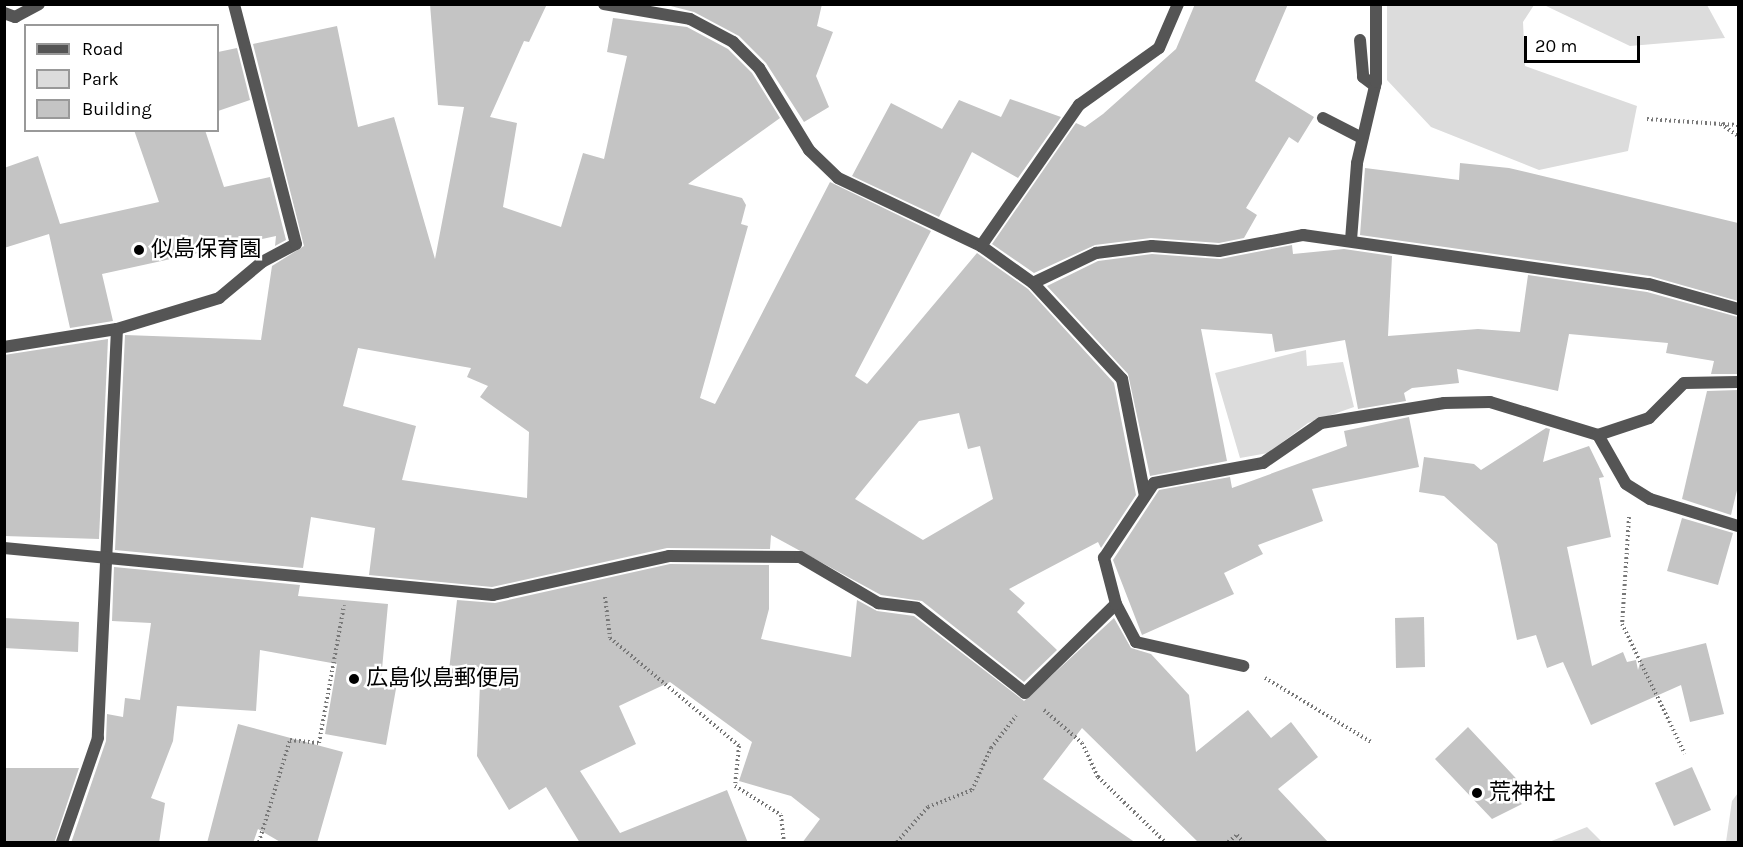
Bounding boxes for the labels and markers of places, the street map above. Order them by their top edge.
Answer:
place label: 似島保育園 [151,237,261,263]
marker: 似島保育園 [132,243,146,257]
place label: 広島似島郵便局 [366,666,520,692]
marker: 広島似島郵便局 [347,672,361,686]
place label: 荒神社 [1489,780,1555,806]
marker: 荒神社 [1470,786,1484,800]

